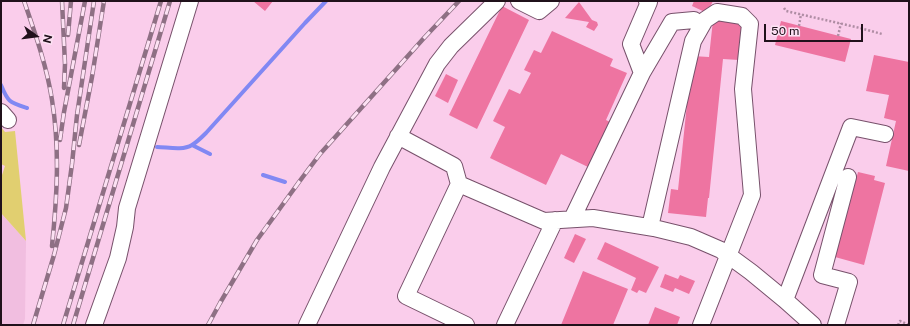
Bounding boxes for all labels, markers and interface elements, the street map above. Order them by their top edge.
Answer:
north arrow [16,16,56,56]
scale bar [766,16,865,42]
text: 50 m [771,24,799,38]
text: N [41,33,55,45]

